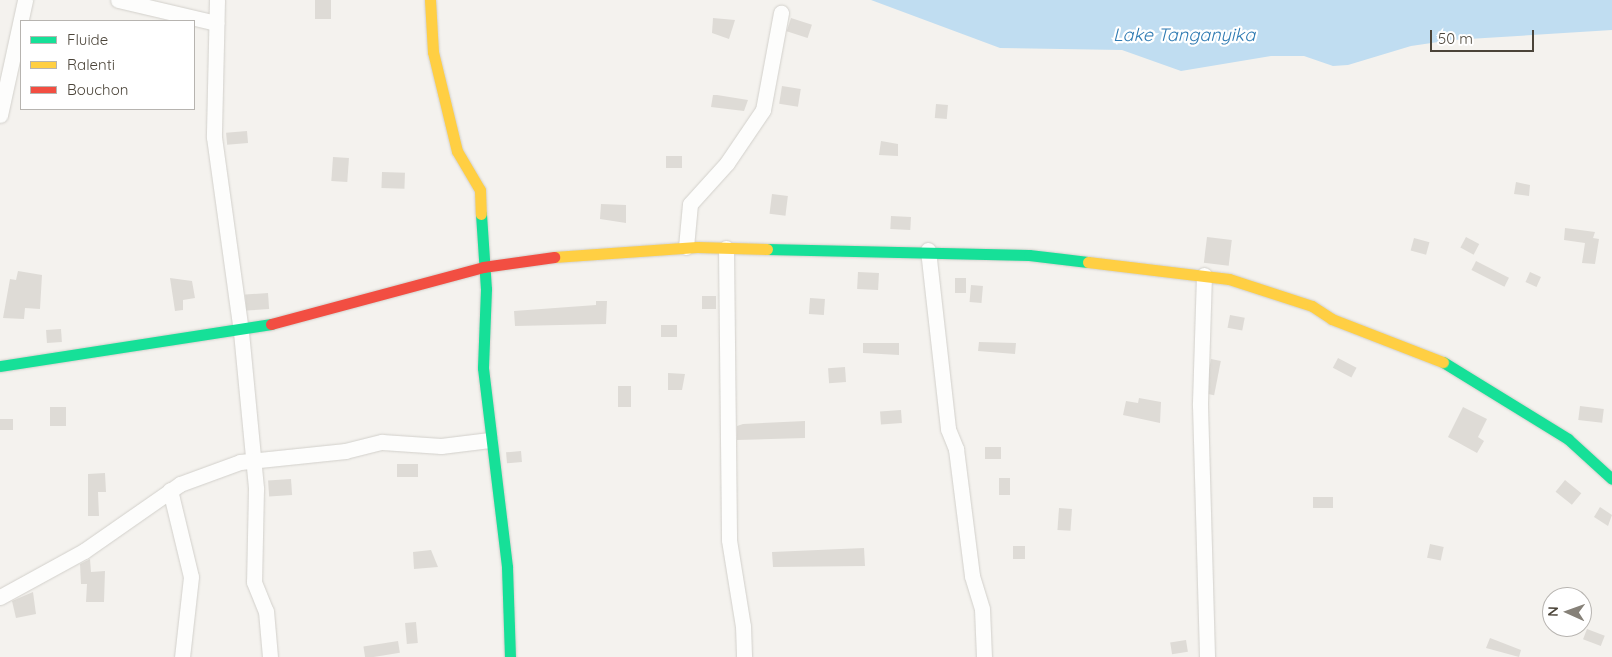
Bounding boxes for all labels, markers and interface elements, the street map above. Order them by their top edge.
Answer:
legend [20,20,195,110]
scale bar [1432,20,1536,52]
water label: Lake Tanganyika [1113,24,1255,46]
text: 50 m [1438,29,1473,48]
text: Fluide [67,30,108,49]
text: Ralenti [67,55,115,74]
text: Bouchon [67,80,128,99]
north arrow [1542,587,1592,637]
text: N [1544,606,1562,617]

